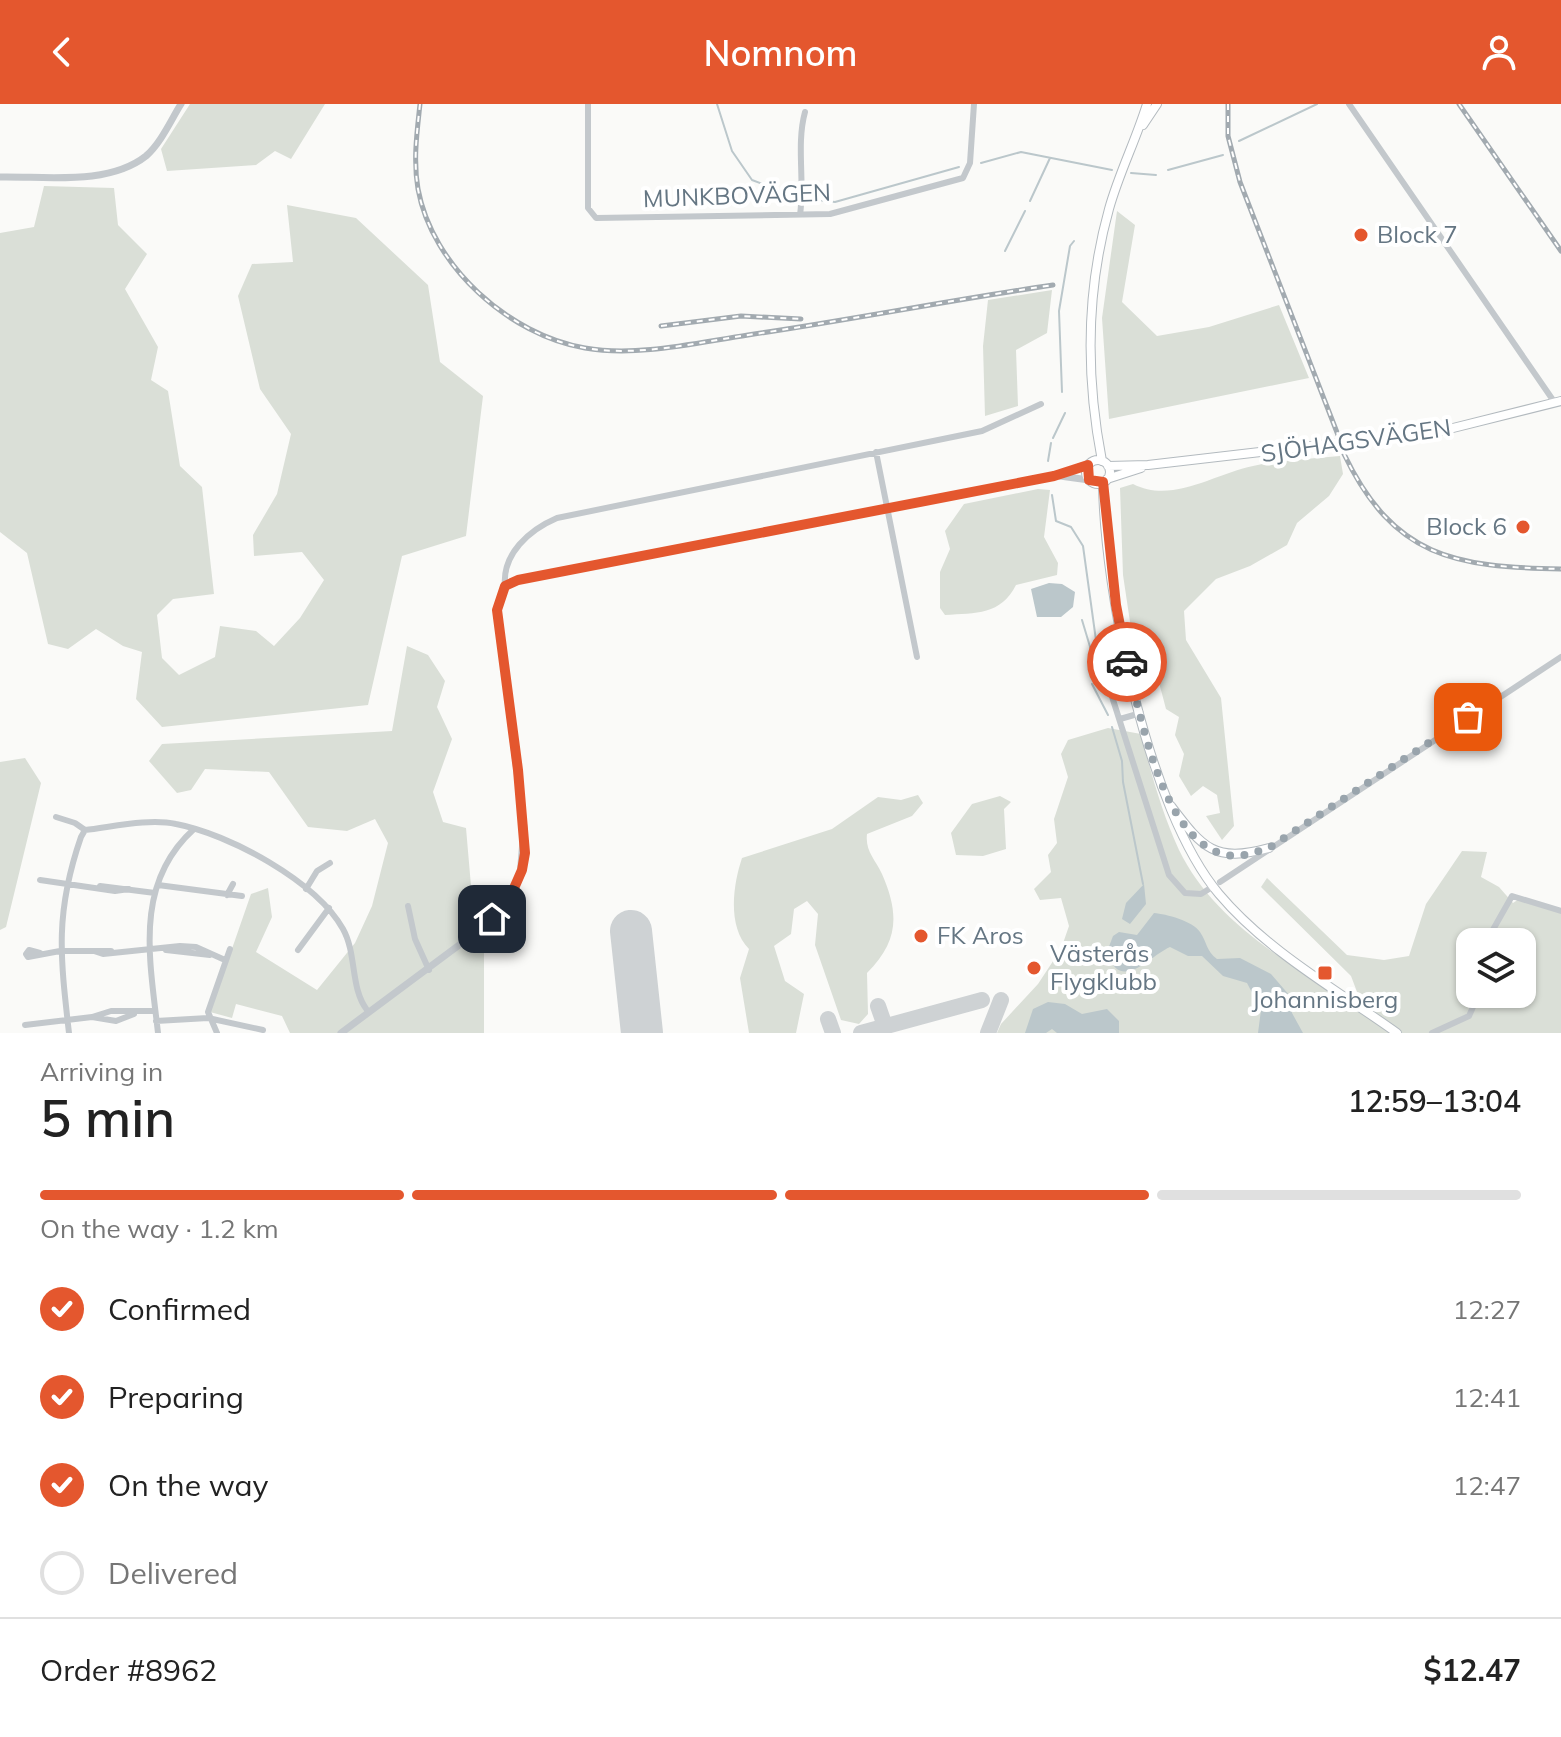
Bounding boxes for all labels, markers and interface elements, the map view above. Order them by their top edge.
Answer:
icon: back [40,30,84,74]
text: Nomnom [703,30,858,75]
icon: person [1477,30,1521,74]
street label: MUNKBOVÄGEN [642,177,831,213]
place label: Block 7 [1377,219,1458,249]
marker: Block 7 [1352,226,1370,244]
street label: SJÖHAGSVÄGEN [1259,412,1453,468]
place label: Block 6 [1426,511,1507,541]
marker: Block 6 [1514,518,1532,536]
courier [1087,622,1167,702]
icon: car [1105,640,1149,684]
pin [1434,683,1502,751]
icon: bag [1446,695,1490,739]
pin [458,885,526,953]
icon: home [470,897,514,941]
place label: FK Aros [937,920,1024,950]
marker: FK Aros [912,927,930,945]
map controls [1456,928,1536,1008]
button: layers [1456,928,1536,1008]
place label: Västerås Flygklubb [1050,938,1157,996]
marker: Västerås Flygklubb [1025,959,1043,977]
marker: Johannisberg [1316,964,1334,982]
place label: Johannisberg [1252,984,1398,1014]
text: Arriving in [40,1055,163,1088]
text: 12:59–13:04 [1348,1082,1521,1120]
text: 5 min [40,1085,175,1150]
text: On the way · 1.2 km [40,1212,279,1245]
icon: check [40,1287,84,1331]
text: Confirmed [108,1290,251,1328]
text: 12:27 [1453,1293,1521,1326]
icon: check [40,1375,84,1419]
text: Preparing [108,1378,244,1416]
text: 12:41 [1453,1381,1521,1414]
icon: check [40,1463,84,1507]
text: On the way [108,1466,268,1504]
text: 12:47 [1453,1469,1521,1502]
text: Delivered [108,1554,238,1592]
text: Order #8962 [40,1651,217,1689]
text: $12.47 [1424,1651,1521,1689]

